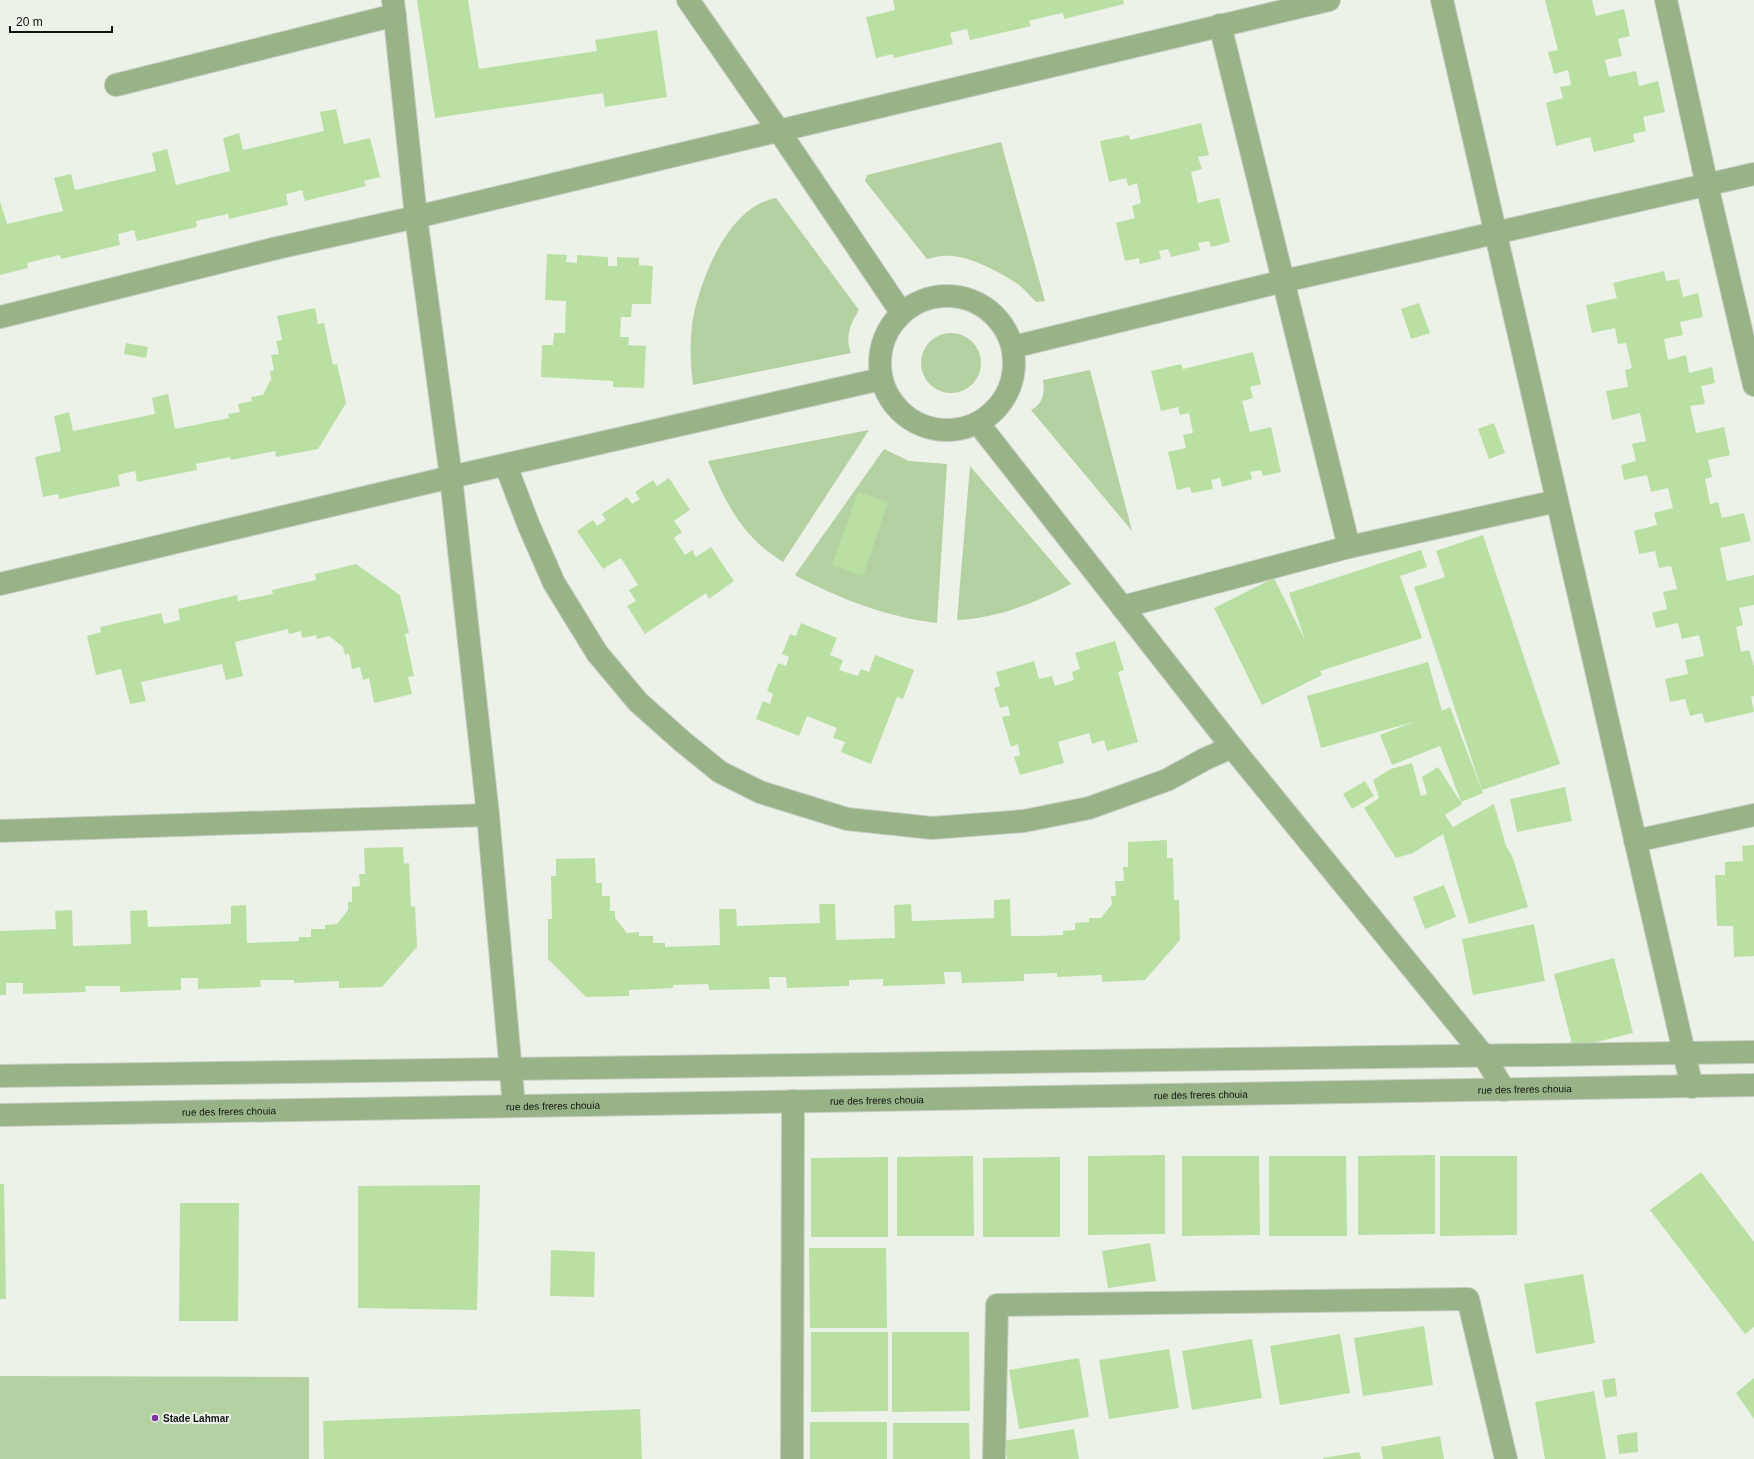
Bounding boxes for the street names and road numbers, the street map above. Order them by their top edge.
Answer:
street label: rue des freres chouia [1478,1083,1572,1096]
street label: rue des freres chouia [1154,1089,1248,1101]
street label: rue des freres chouia [830,1094,924,1107]
street label: rue des freres chouia [506,1100,600,1112]
street label: rue des freres chouia [182,1105,277,1118]

